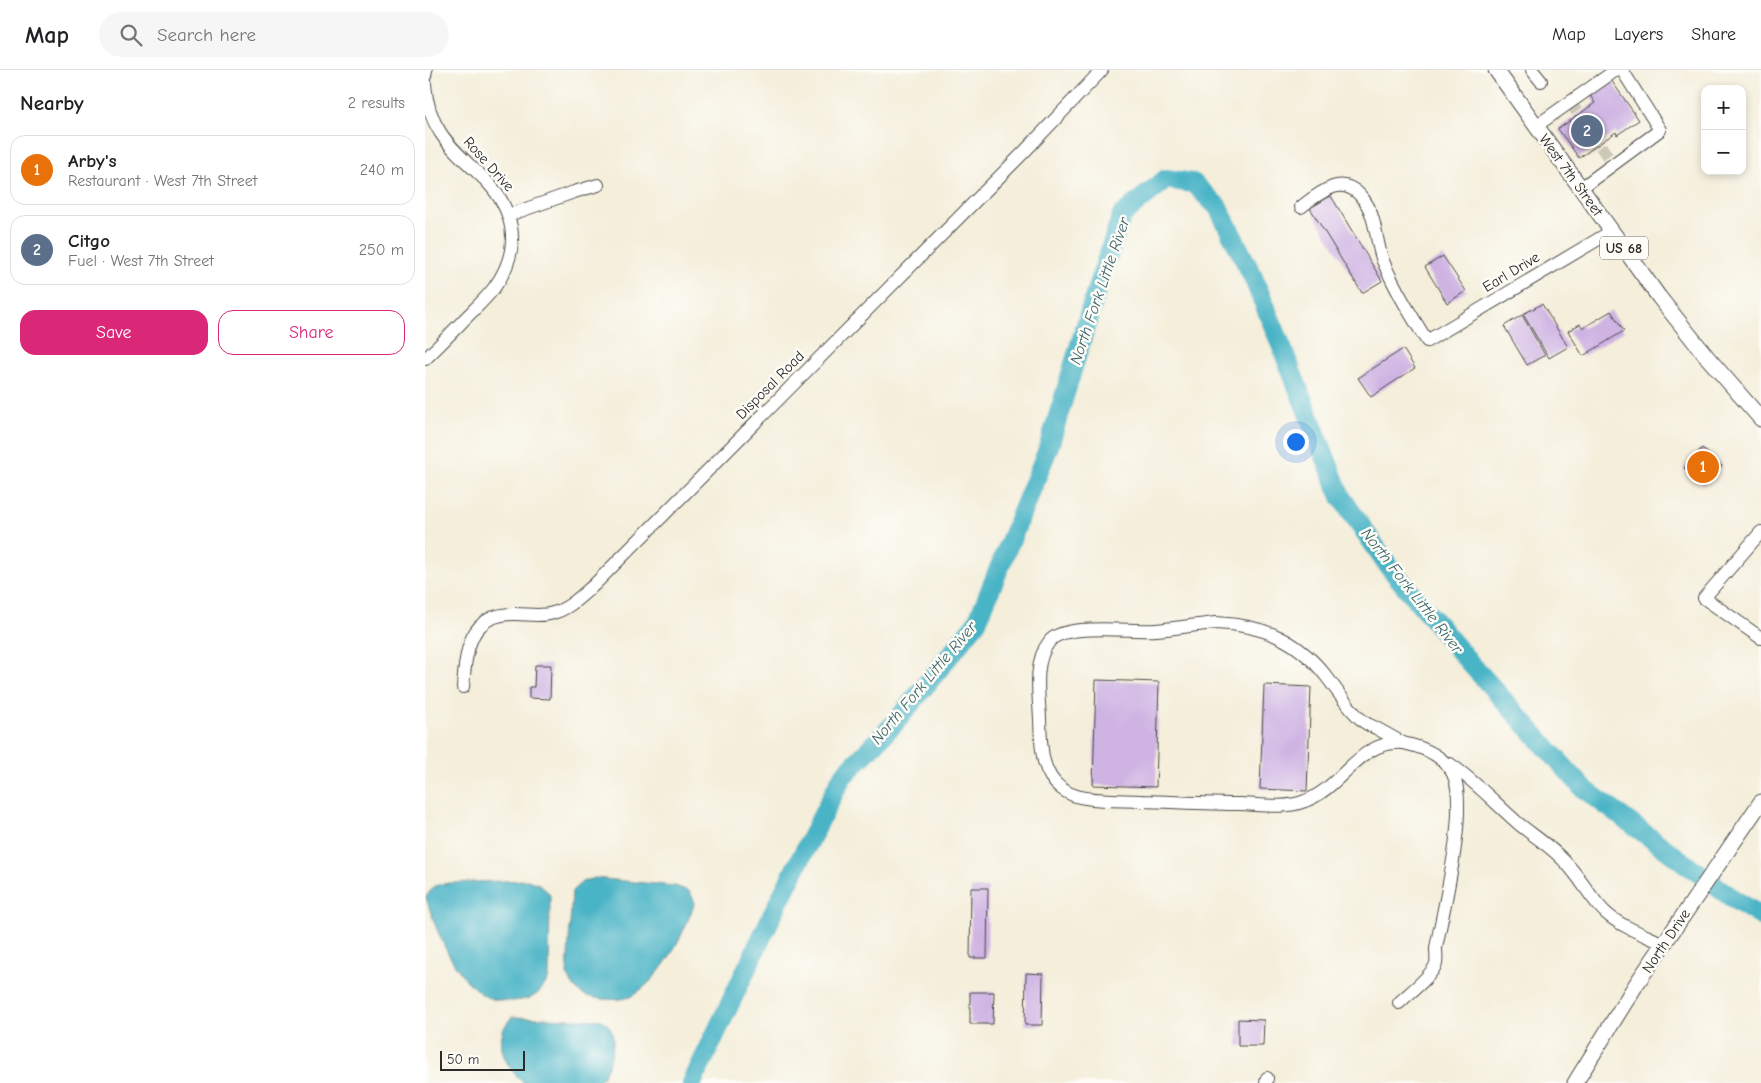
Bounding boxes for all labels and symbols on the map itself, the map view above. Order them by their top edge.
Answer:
pin: 2 [1571,112,1603,150]
street label: West 7th Street [1535,130,1607,220]
street label: Rose Drive [460,133,519,195]
water label: North Fork Little River [1066,215,1134,367]
road number: US 68 [1600,237,1648,260]
street label: Earl Drive [1479,248,1543,296]
street label: Disposal Road [732,347,808,423]
your location [1283,429,1309,455]
pin: 1 [1687,448,1719,486]
water label: North Fork Little River [1357,525,1467,658]
water label: North Fork Little River [868,618,981,748]
street label: North Drive [1638,905,1694,976]
scale bar [440,1048,525,1071]

